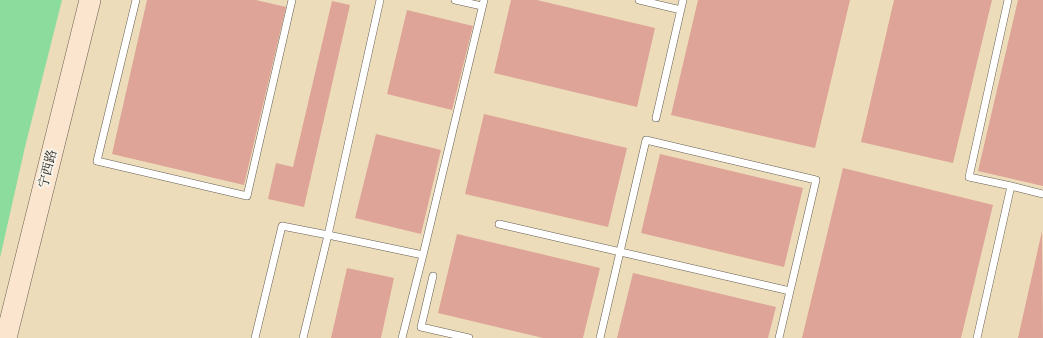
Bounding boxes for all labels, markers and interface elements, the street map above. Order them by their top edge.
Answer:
street label: 宁西路 [36,148,60,190]

